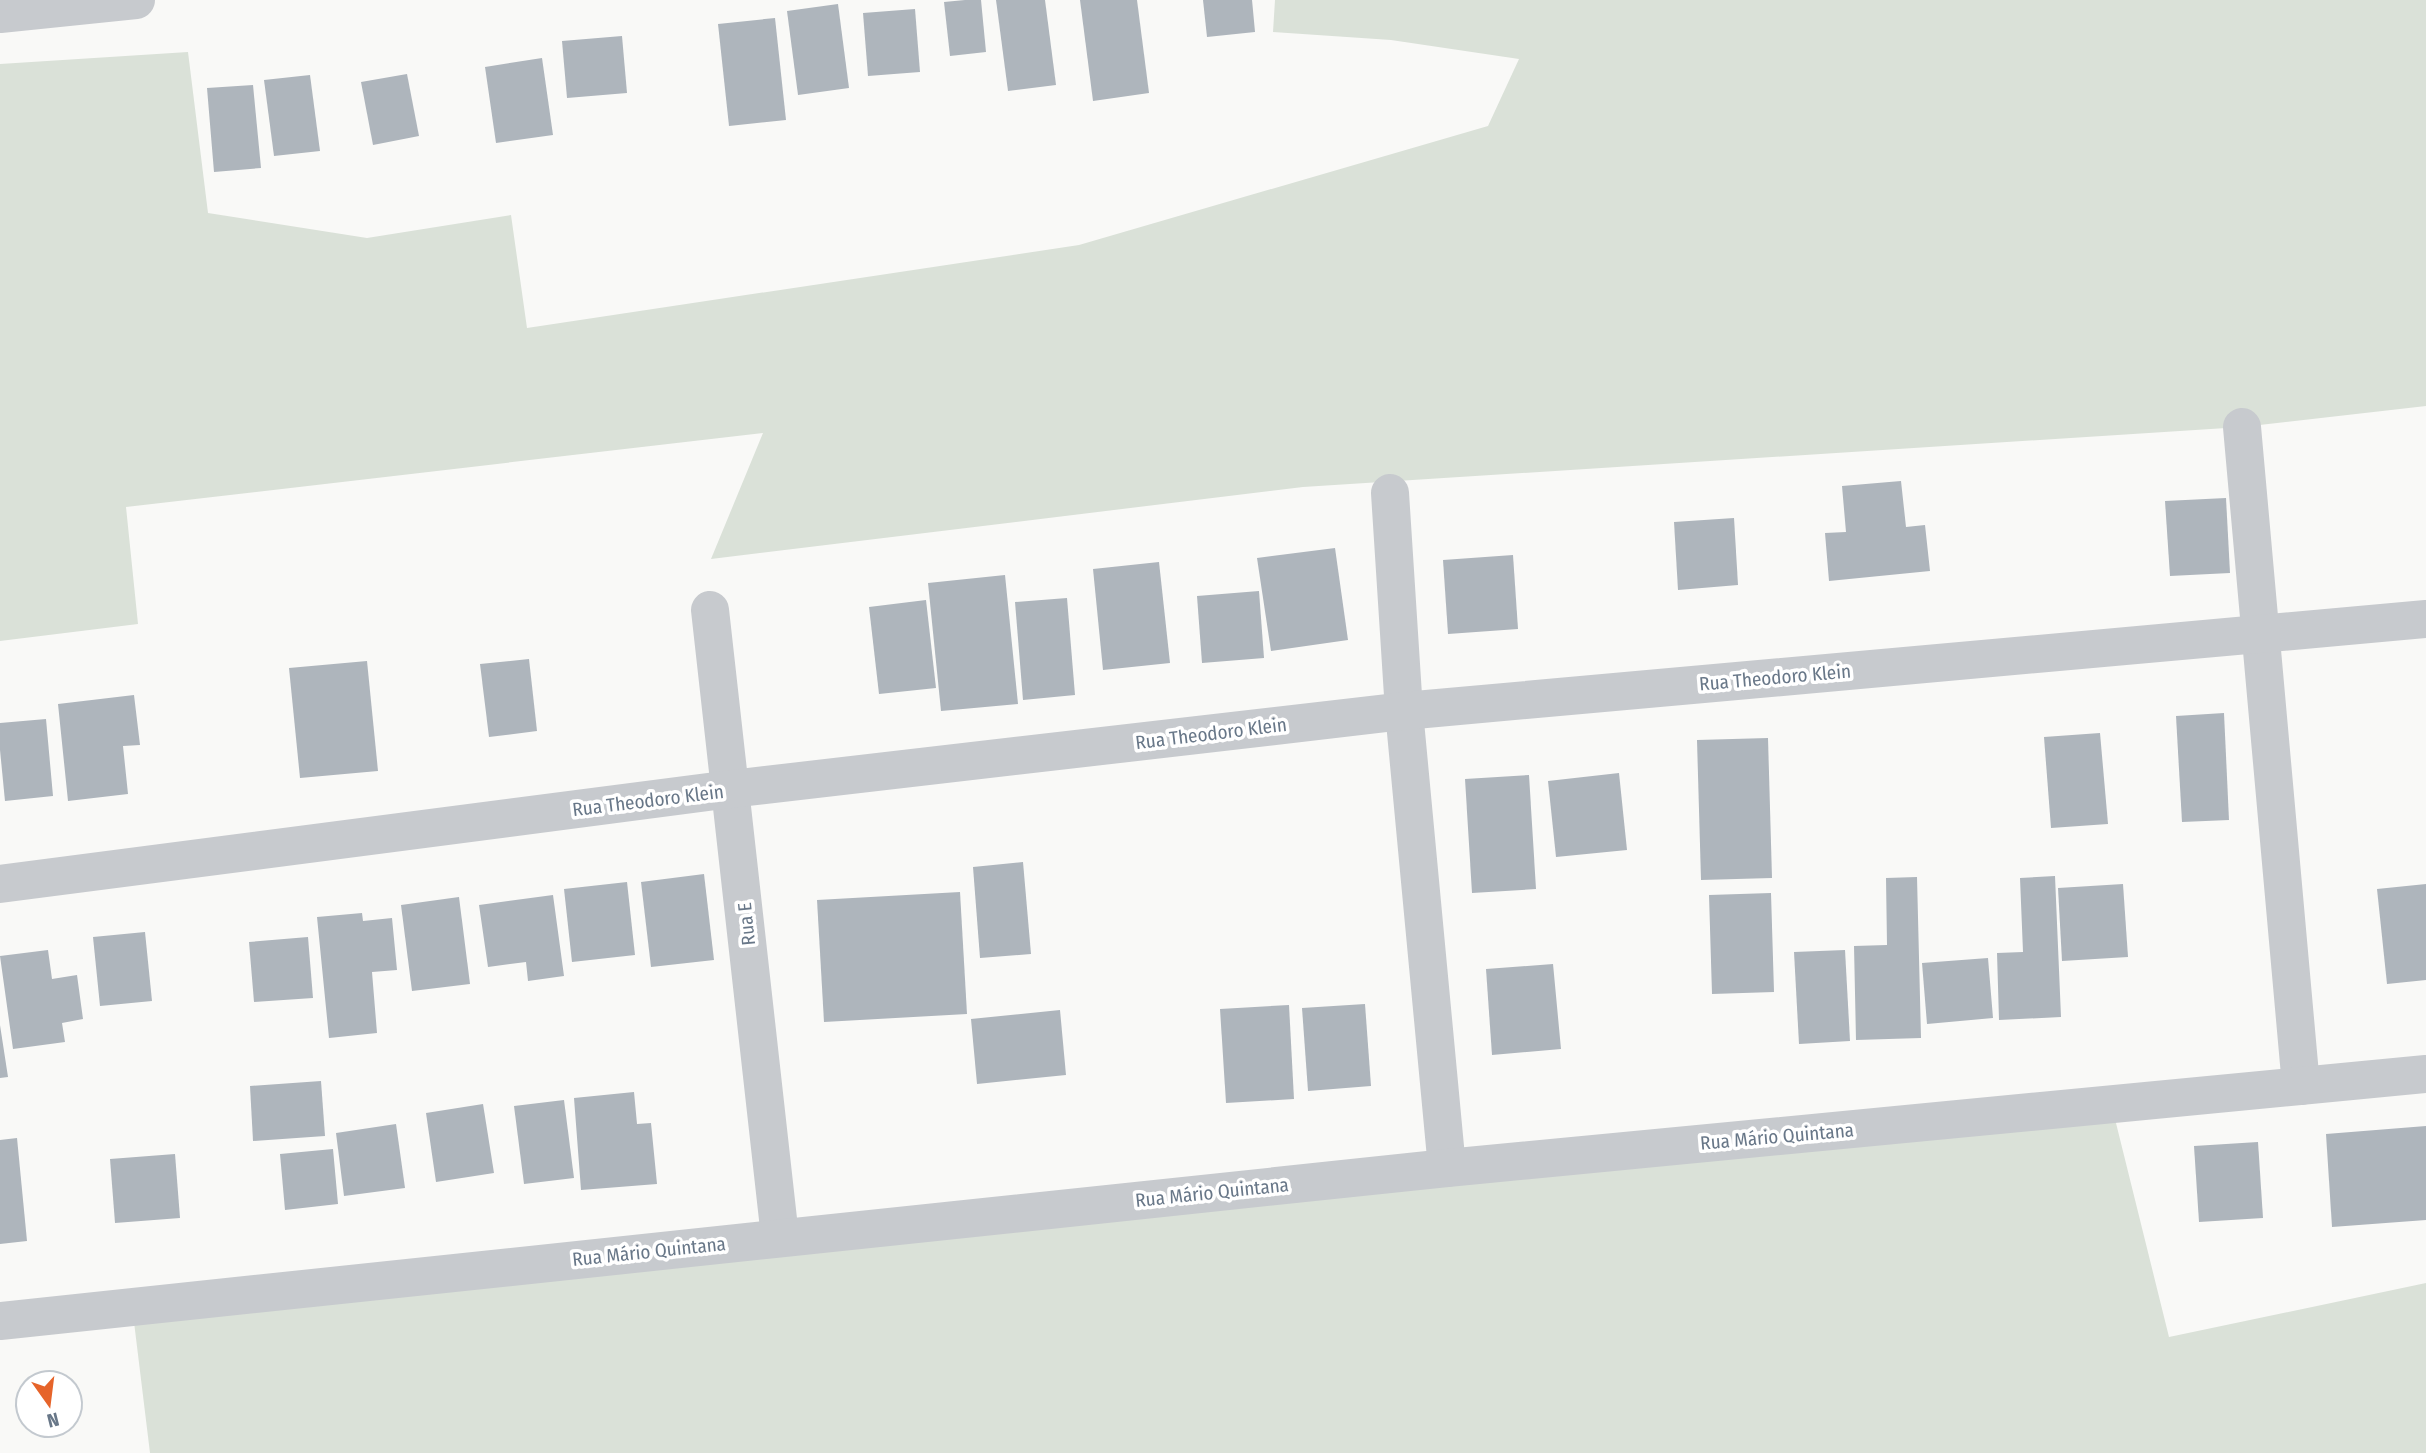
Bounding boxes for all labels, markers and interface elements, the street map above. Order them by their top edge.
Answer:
street label: Rua Theodoro Klein [1698,659,1852,696]
street label: Rua Theodoro Klein [1134,713,1288,754]
street label: Rua Theodoro Klein [571,780,725,821]
street label: Rua E [733,901,760,947]
street label: Rua Mário Quintana [1699,1118,1855,1155]
street label: Rua Mário Quintana [1134,1173,1290,1212]
street label: Rua Mário Quintana [571,1232,727,1271]
north arrow [14,1369,84,1439]
text: N [45,1407,61,1433]

